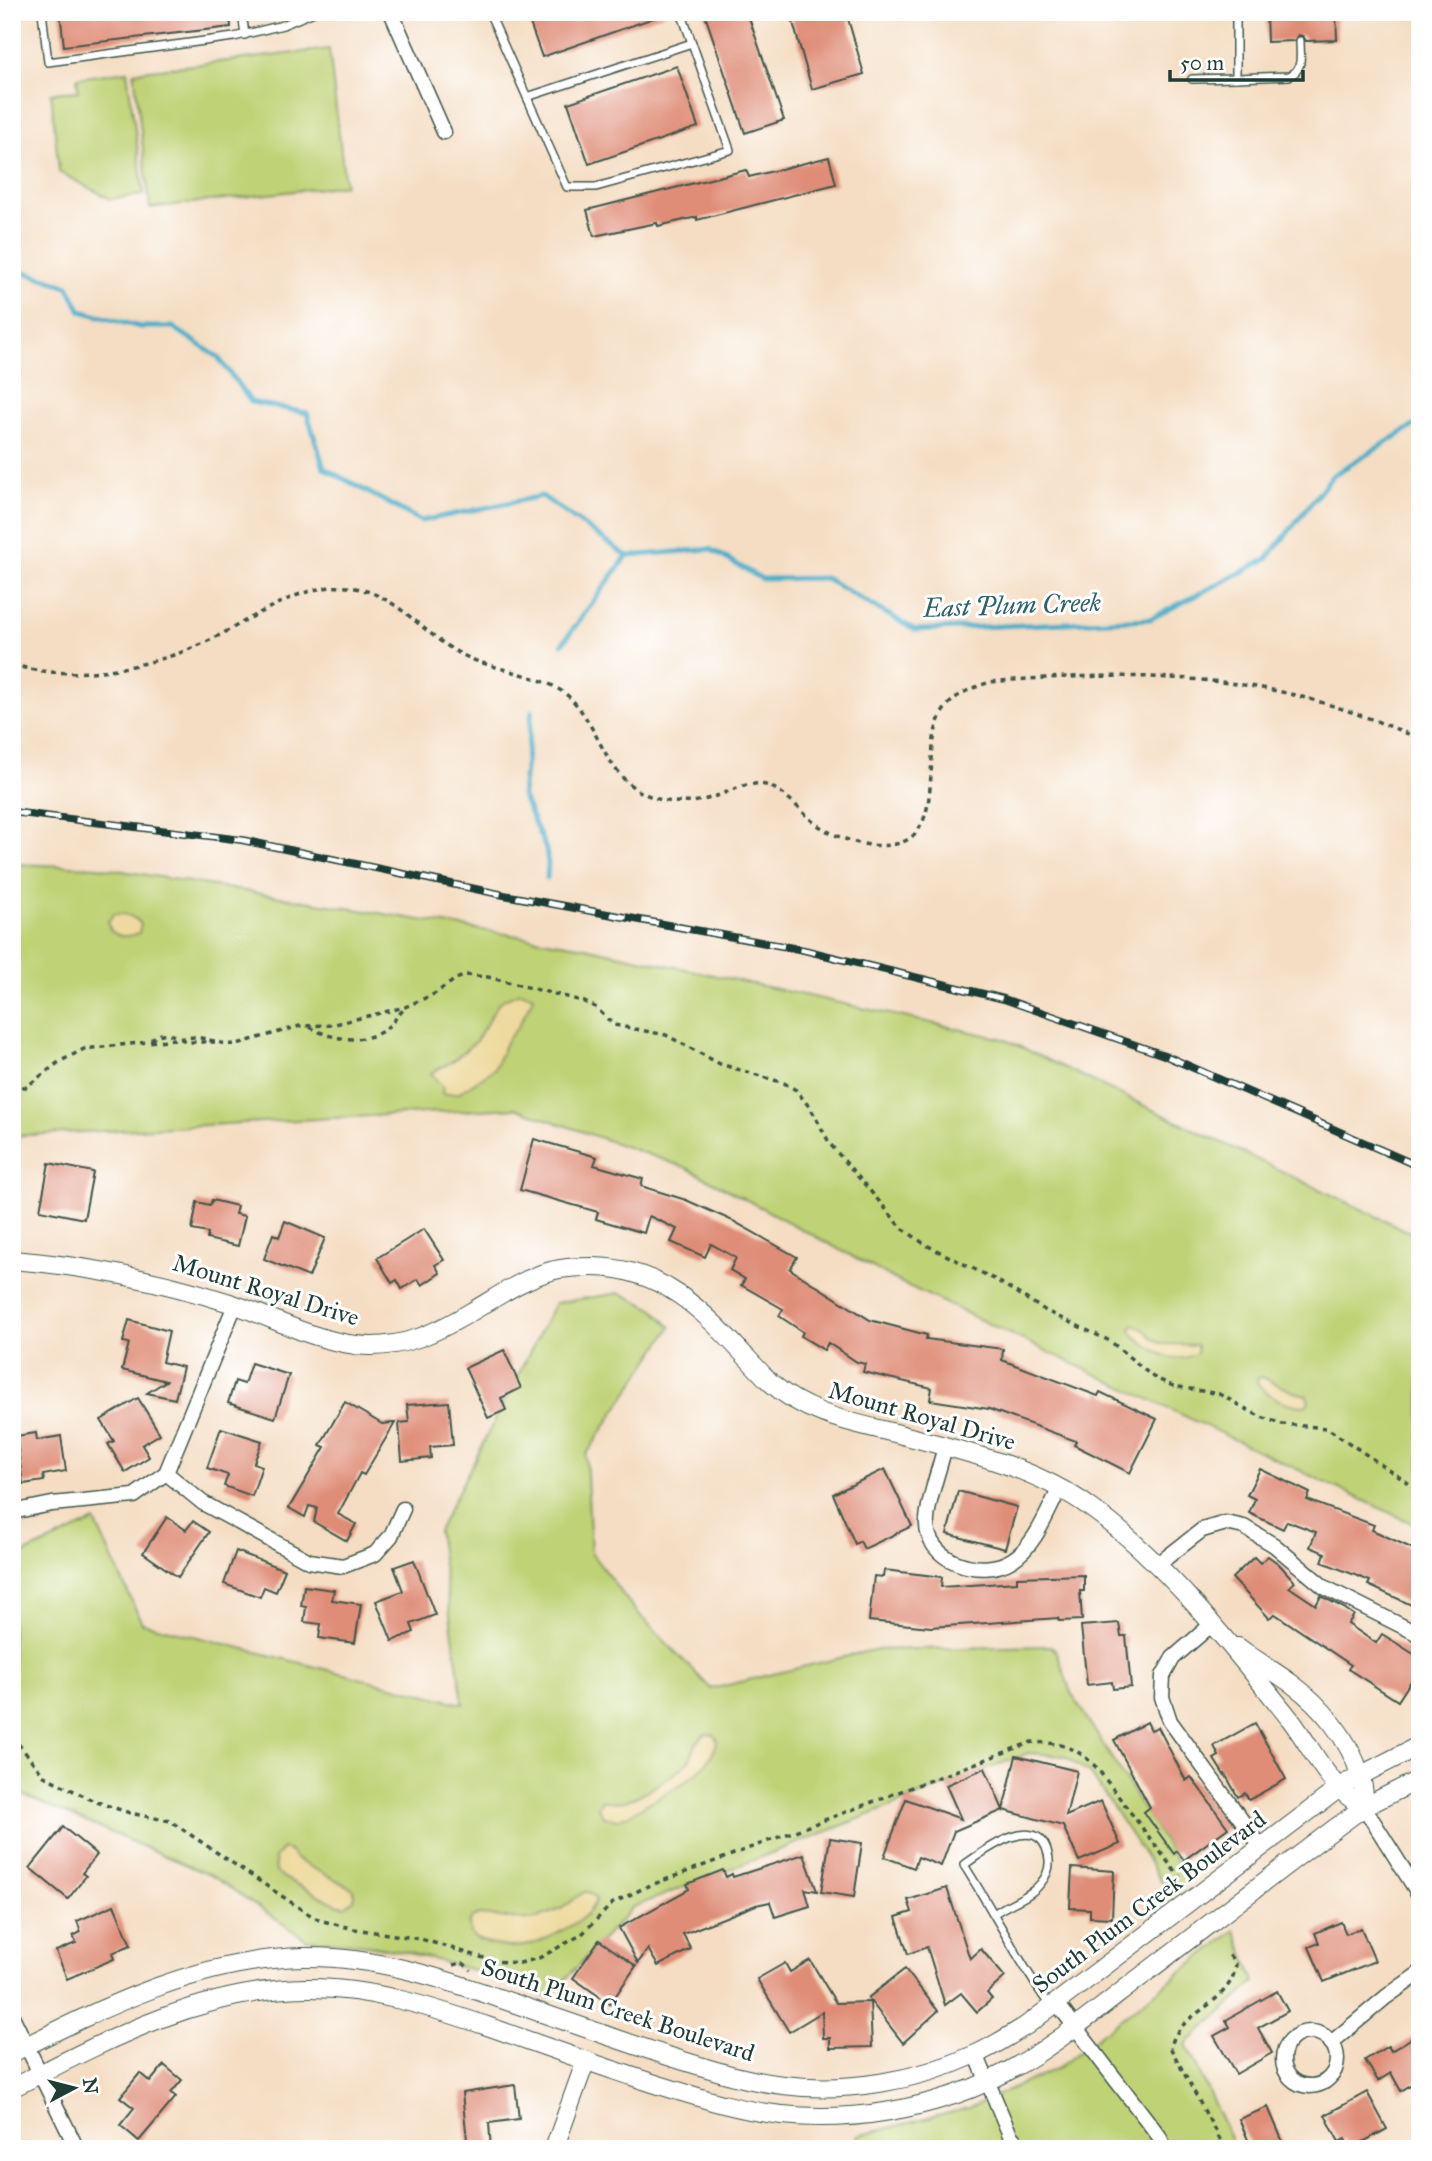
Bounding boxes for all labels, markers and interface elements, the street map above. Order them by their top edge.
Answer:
scale bar [1170,38,1302,82]
text: 50 m [1180,50,1225,76]
water label: East Plum Creek [921,586,1102,624]
street label: Mount Royal Drive [169,1247,363,1333]
street label: Mount Royal Drive [825,1375,1019,1457]
street label: South Plum Creek Boulevard [1026,1804,1272,2000]
street label: South Plum Creek Boulevard [478,1952,758,2068]
north arrow [38,2052,108,2122]
text: N [78,2077,103,2095]

